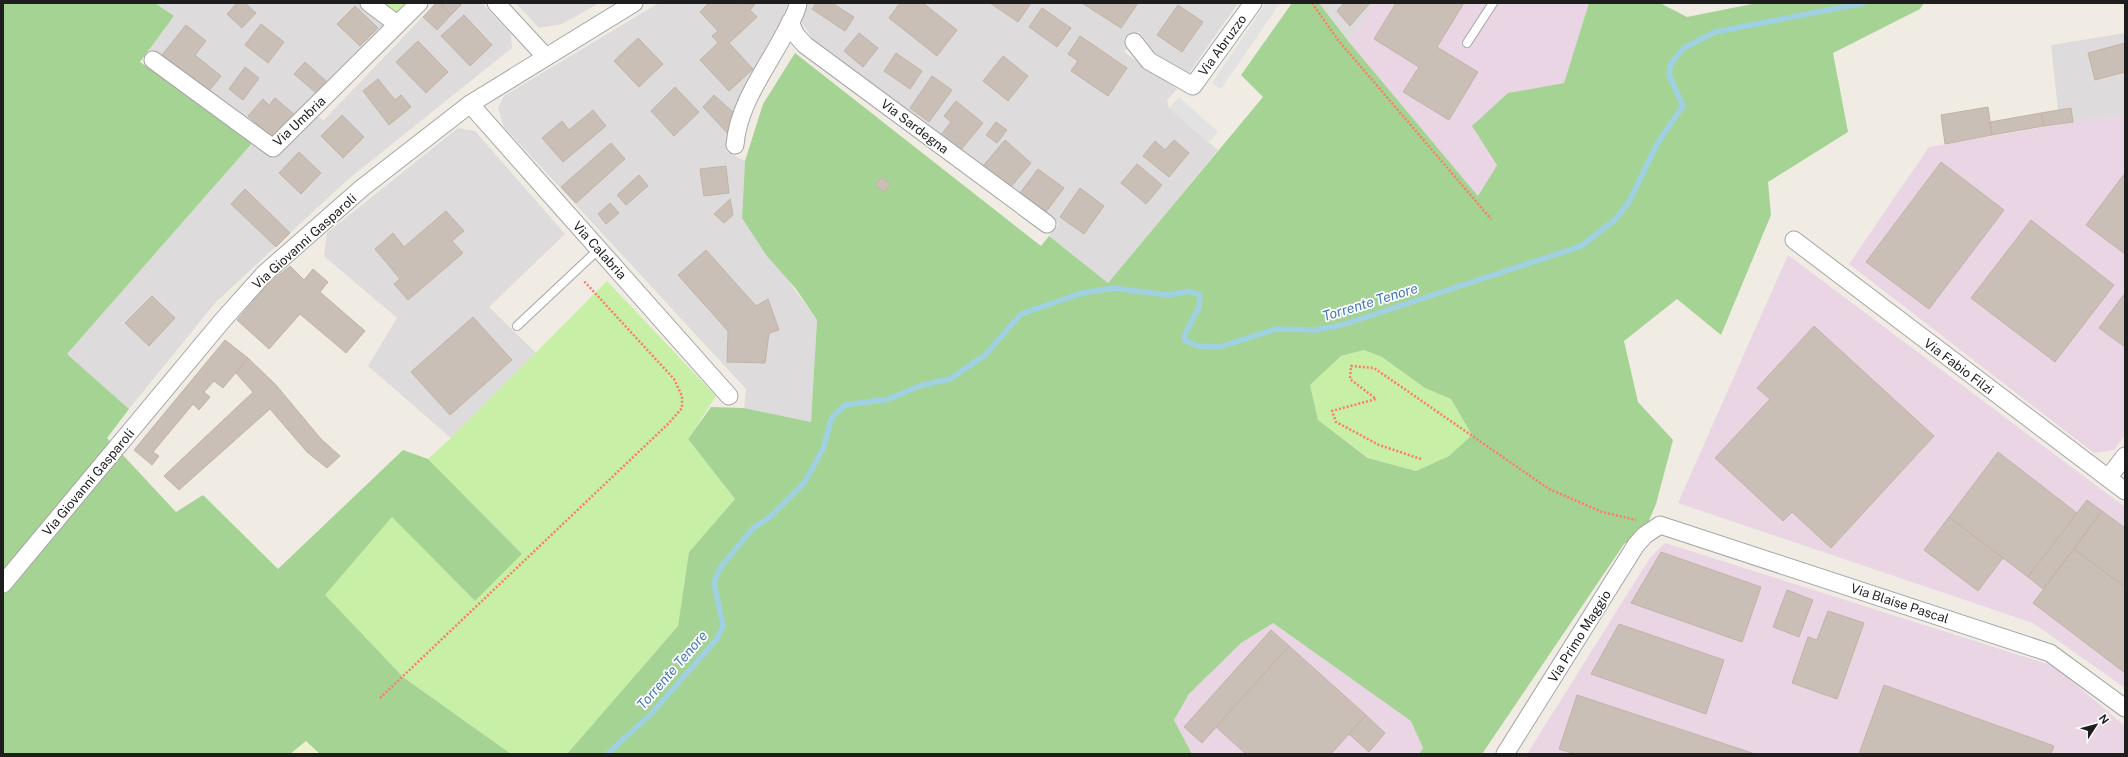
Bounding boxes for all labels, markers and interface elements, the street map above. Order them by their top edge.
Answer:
street label: Via Abruzzo [1195,12,1250,79]
street label: Via Umbria [270,93,329,149]
street label: Via Sardegna [878,96,952,157]
street label: Via Giovanni Gasparoli [249,191,359,292]
street label: Via Calabria [570,218,630,282]
water label: Torrente Tenore [1320,280,1420,324]
street label: Via Fabio Filzi [1921,335,1996,397]
street label: Via Giovanni Gasparoli [39,426,137,539]
street label: Via Blaise Pascal [1849,581,1951,626]
street label: Via Primo Maggio [1545,587,1614,685]
water label: Torrente Tenore [634,627,711,713]
north arrow [2076,705,2116,745]
text: N [2097,712,2111,726]

